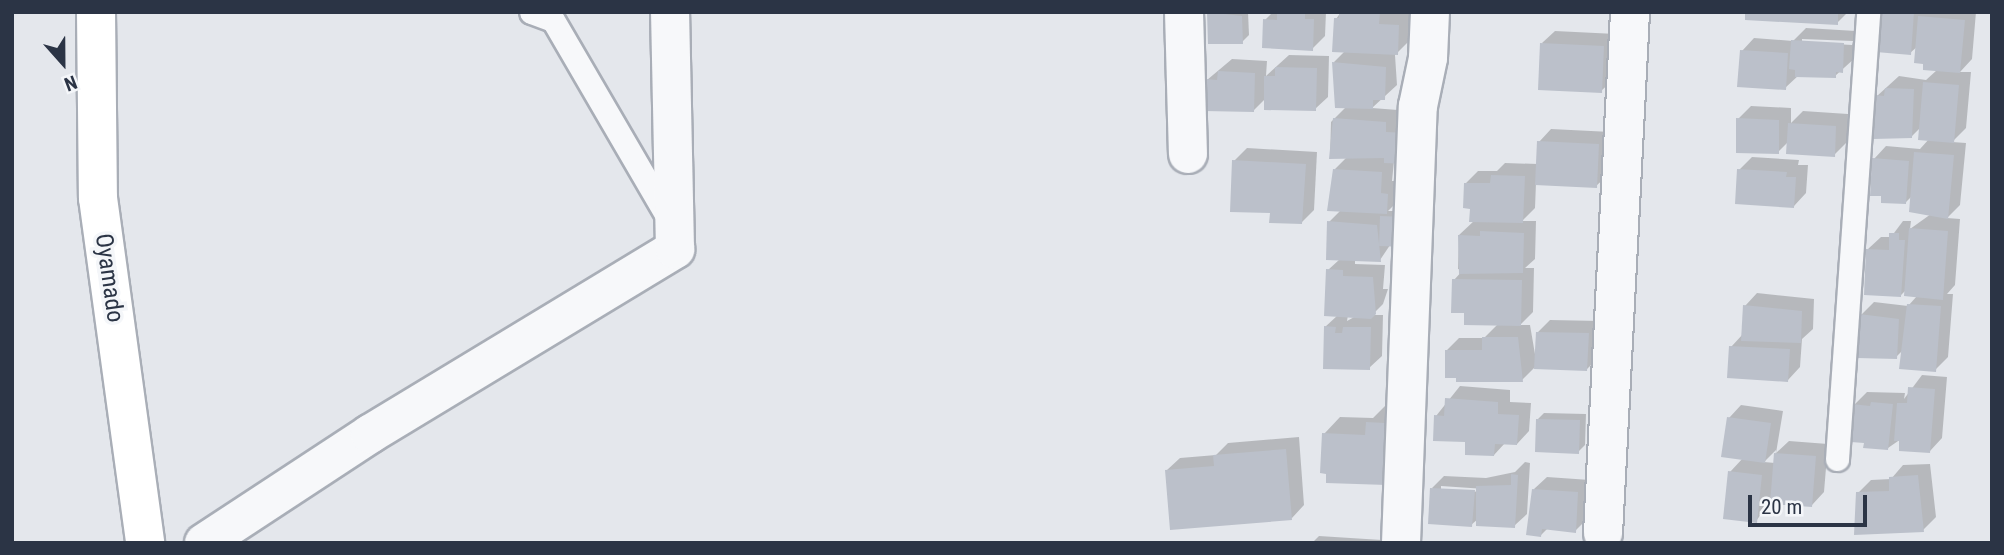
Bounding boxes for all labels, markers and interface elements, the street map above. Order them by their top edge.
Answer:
north arrow [28,28,98,98]
text: N [61,70,80,96]
street label: Oyamado [89,232,129,324]
scale bar [1752,482,1871,526]
text: 20 m [1761,495,1802,519]

